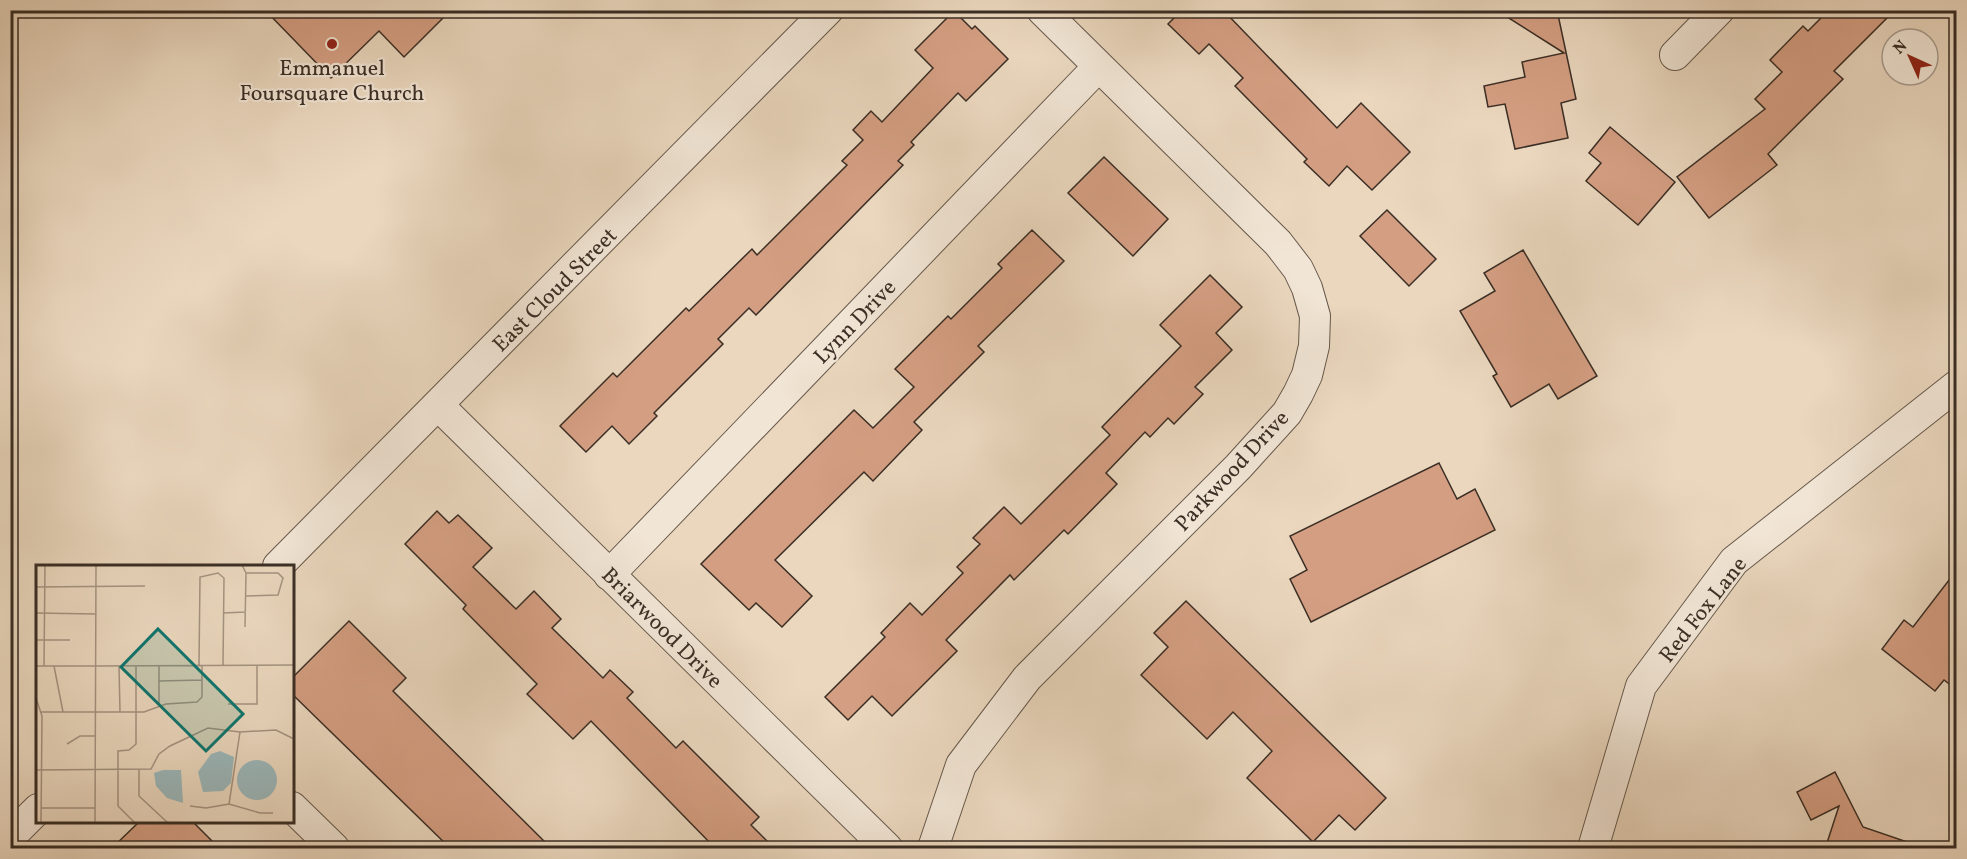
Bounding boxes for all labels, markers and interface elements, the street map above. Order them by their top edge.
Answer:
north arrow [1880,27,1940,87]
text: N [1889,36,1913,60]
marker: Emmanuel Foursquare Church [325,37,339,51]
place label: Emmanuel Foursquare Church [240,54,424,110]
street label: East Cloud Street [486,221,625,360]
street label: Lynn Drive [807,273,904,372]
street label: Parkwood Drive [1168,404,1297,539]
street label: Red Fox Lane [1653,551,1755,670]
street label: Briarwood Drive [594,561,729,696]
inset map [36,565,294,823]

